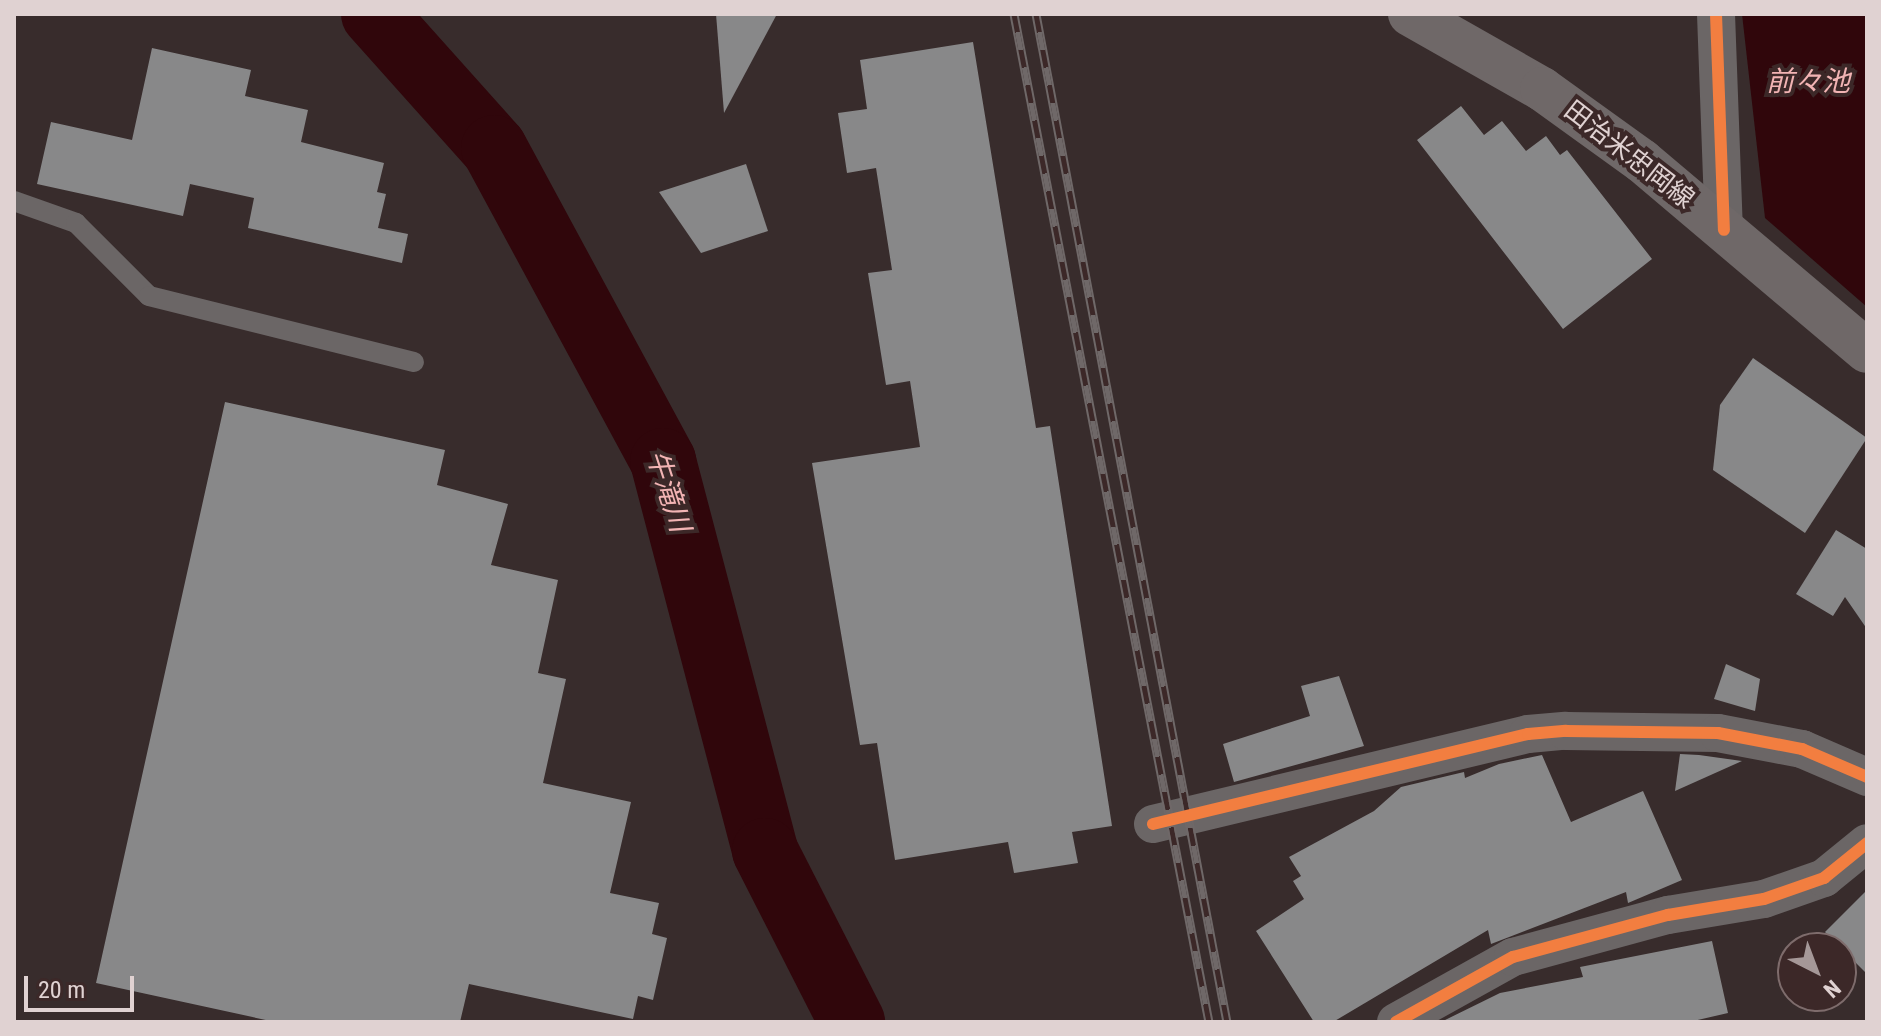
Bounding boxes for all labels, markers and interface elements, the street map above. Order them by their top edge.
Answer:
water label: 前々池 [1766,65,1850,99]
street label: 田治米忠岡線 [1558,95,1700,215]
water label: 牛滝川 [639,446,697,536]
north arrow [1777,932,1857,1012]
scale bar [28,960,138,1010]
text: N [1819,975,1845,1003]
text: 20 m [38,976,85,1004]

